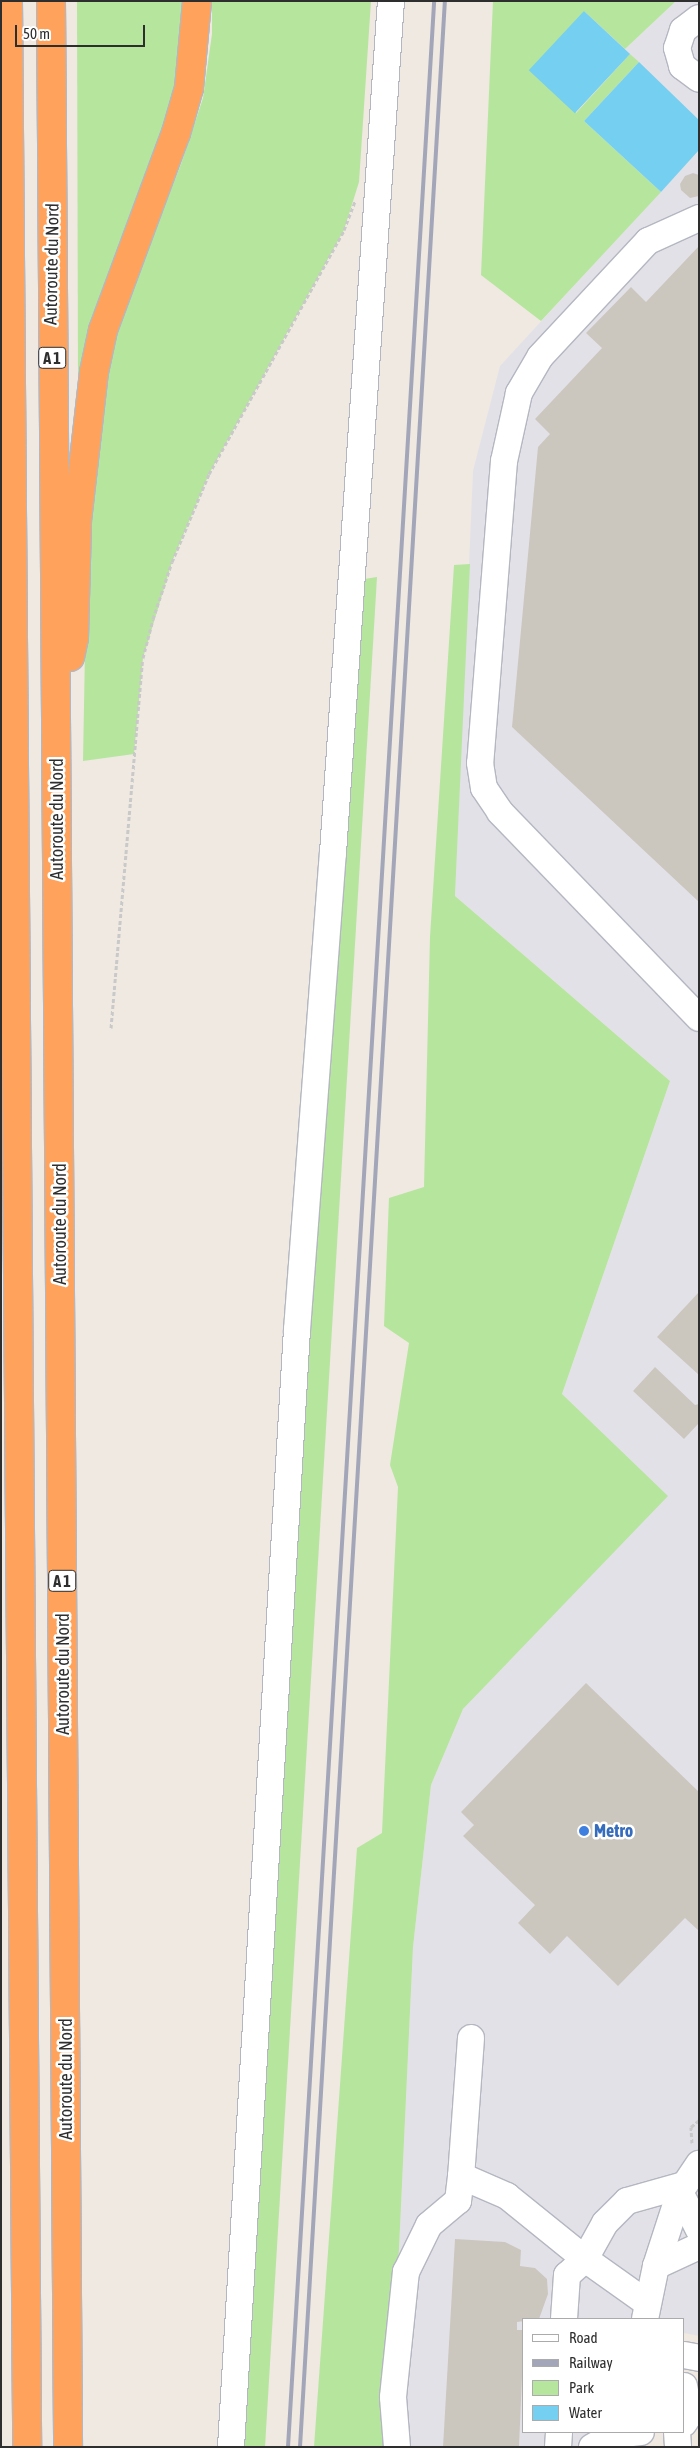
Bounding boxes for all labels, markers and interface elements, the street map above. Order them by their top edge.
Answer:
scale bar [18,15,148,47]
text: 50 m [23,25,50,42]
street label: Autoroute du Nord [40,203,64,325]
road number: A 1 [37,344,67,372]
street label: Autoroute du Nord [46,758,68,880]
street label: Autoroute du Nord [49,1163,71,1285]
road number: A 1 [47,1568,77,1594]
street label: Autoroute du Nord [52,1613,74,1735]
place label: Metro [594,1820,633,1842]
marker: Metro [578,1825,590,1837]
street label: Autoroute du Nord [55,2018,77,2140]
legend [522,2318,685,2433]
text: Road [569,2329,598,2346]
text: Railway [569,2354,613,2371]
text: Park [569,2379,594,2396]
text: Water [569,2404,602,2421]

